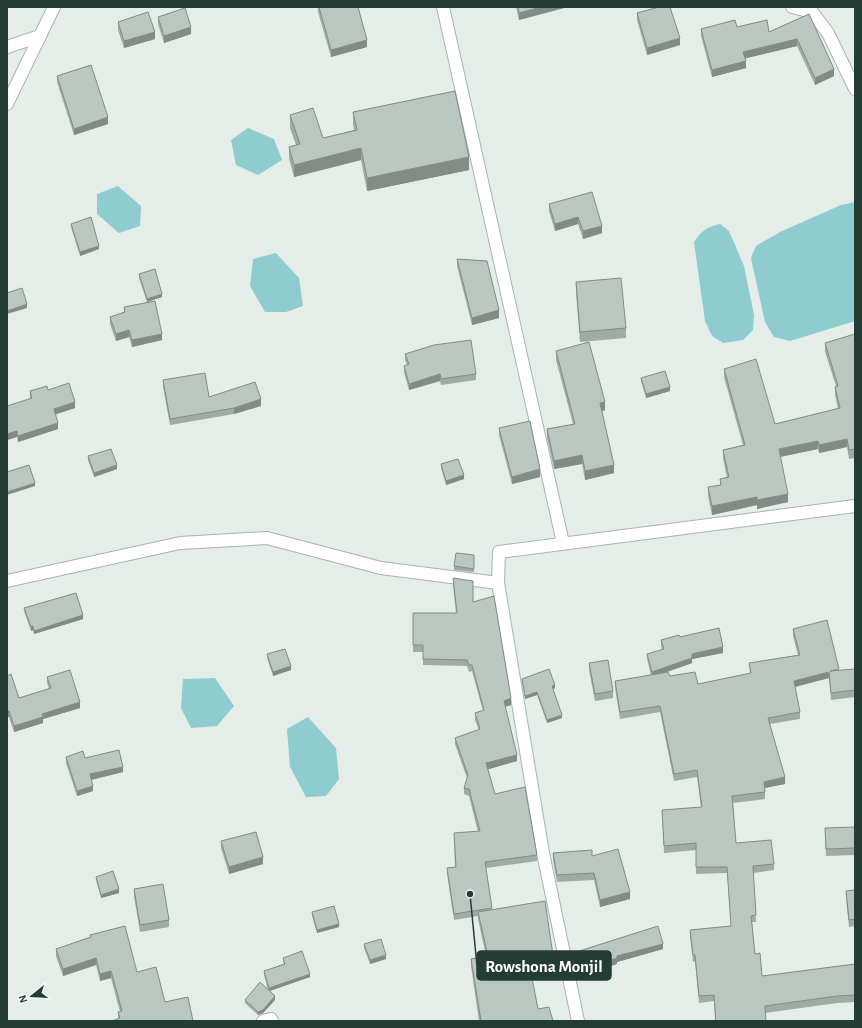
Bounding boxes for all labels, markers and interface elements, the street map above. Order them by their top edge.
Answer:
callout: Rowshona Monjil [477,951,611,980]
text: Rowshona Monjil [485,958,603,976]
north arrow [12,976,52,1016]
text: N [17,994,29,1004]

